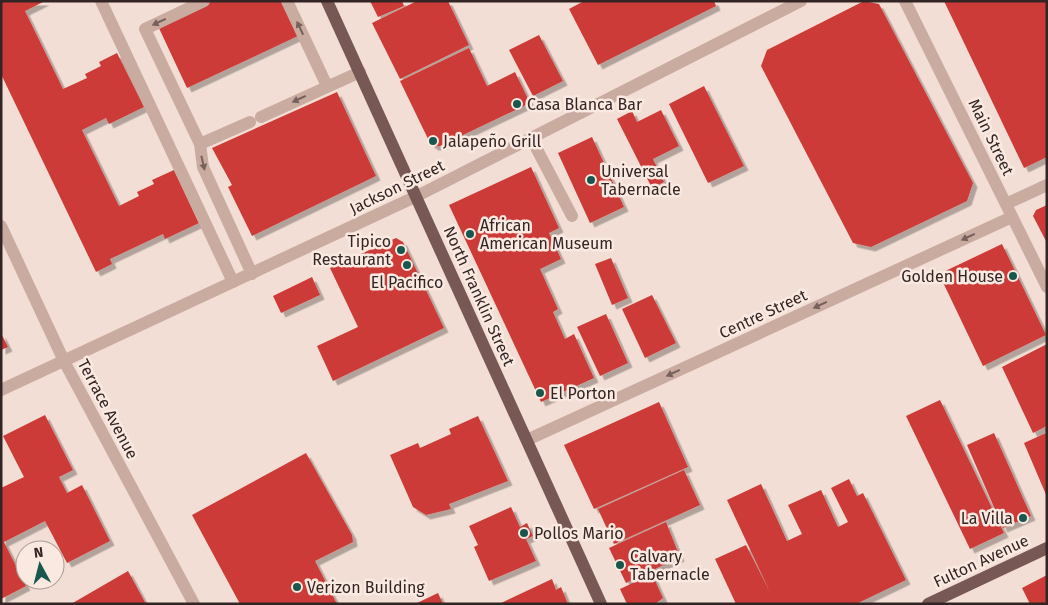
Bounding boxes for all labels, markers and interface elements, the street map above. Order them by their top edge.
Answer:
one-way arrow [152,18,167,26]
one-way arrow [296,21,304,35]
one-way arrow [292,95,306,103]
place label: Casa Blanca Bar [527,95,643,114]
street label: Main Street [964,96,1018,179]
marker: Casa Blanca Bar [511,98,523,110]
place label: Jalapeño Grill [443,132,541,151]
marker: Jalapeño Grill [427,135,439,147]
one-way arrow [200,155,208,171]
street label: Jackson Street [346,156,448,218]
place label: Universal Tabernacle [601,162,681,199]
marker: Universal Tabernacle [585,174,597,186]
place label: African American Museum [480,216,613,253]
street label: North Franklin Street [440,223,519,369]
marker: African American Museum [464,228,476,240]
place label: Tipico Restaurant [312,232,391,269]
one-way arrow [961,234,975,242]
marker: Tipico Restaurant [395,244,407,256]
marker: El Pacifico [401,259,413,271]
place label: Golden House [901,267,1003,286]
marker: Golden House [1007,270,1019,282]
place label: El Pacifico [371,273,443,292]
street label: Centre Street [716,285,810,343]
one-way arrow [813,302,827,310]
street label: Terrace Avenue [74,356,142,462]
one-way arrow [666,370,680,378]
place label: El Porton [550,384,616,403]
marker: El Porton [534,387,546,399]
place label: La Villa [961,509,1013,528]
marker: La Villa [1017,512,1029,524]
place label: Pollos Mario [534,524,624,543]
marker: Pollos Mario [518,527,530,539]
street label: Fulton Avenue [930,531,1032,591]
north arrow [15,540,65,590]
text: N [33,544,44,562]
place label: Calvary Tabernacle [630,547,710,584]
marker: Calvary Tabernacle [614,559,626,571]
place label: Verizon Building [307,578,425,597]
marker: Verizon Building [291,581,303,593]

